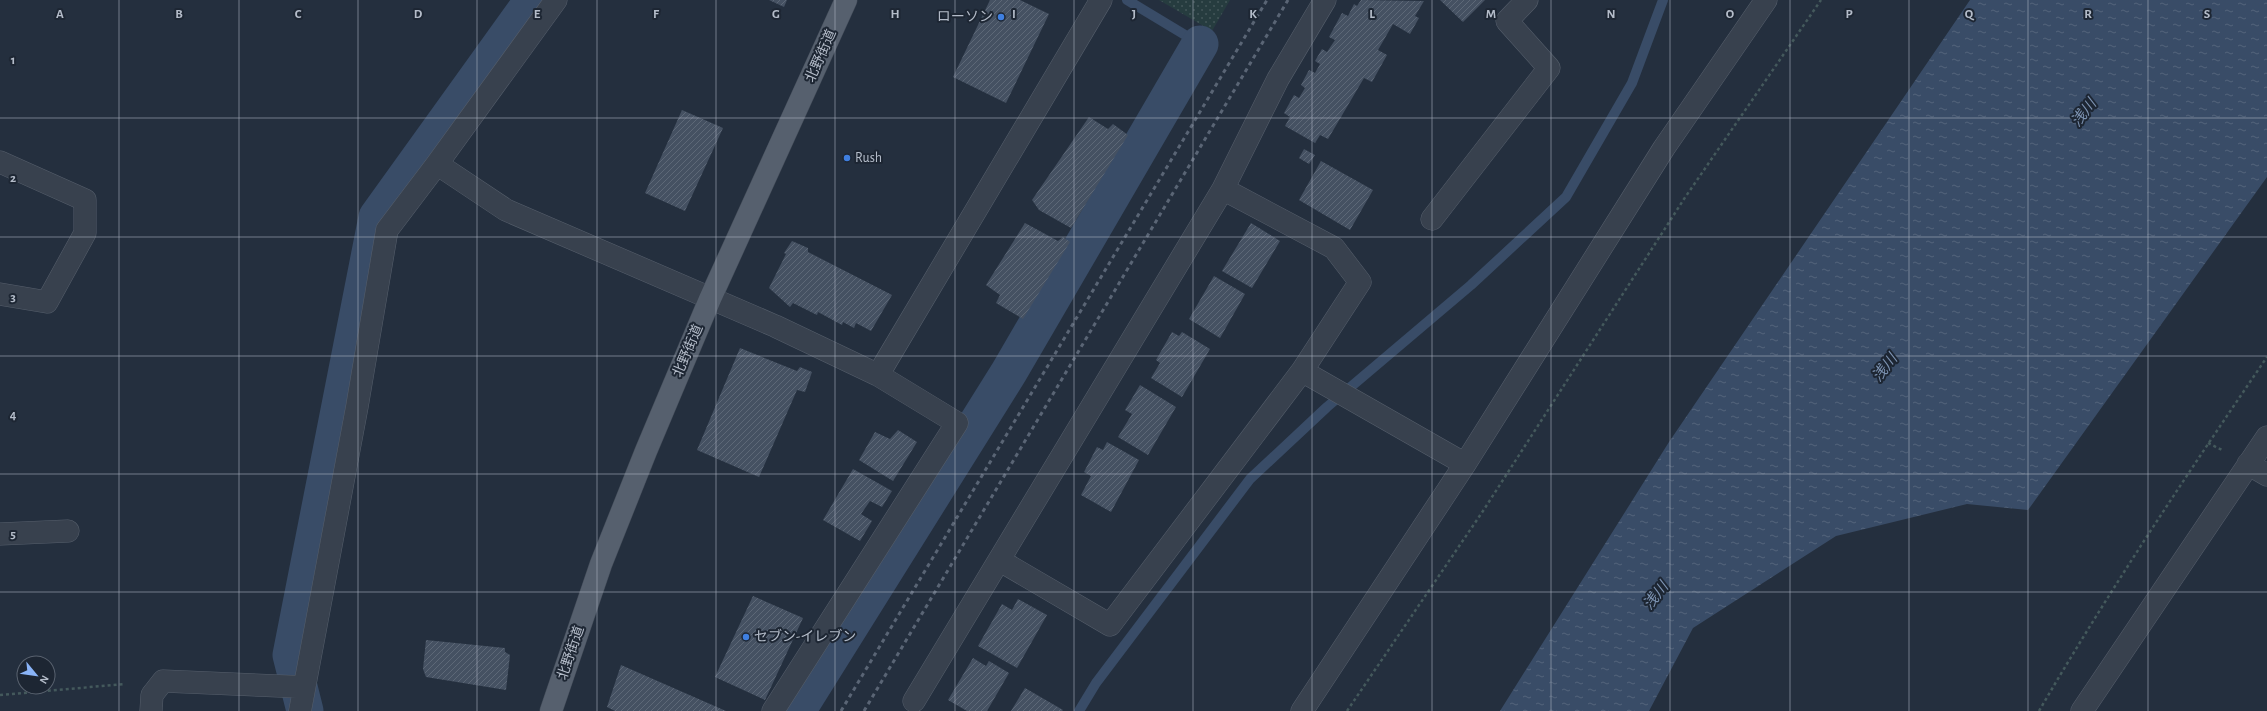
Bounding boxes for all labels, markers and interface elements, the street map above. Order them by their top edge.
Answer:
text: A [56,8,64,21]
text: B [175,8,183,21]
text: C [295,8,302,21]
text: D [414,8,423,21]
text: E [534,8,541,21]
text: F [653,8,660,21]
text: G [772,8,780,21]
text: H [890,8,900,21]
text: I [1012,8,1016,21]
text: J [1132,8,1136,21]
text: K [1249,8,1257,21]
text: L [1369,8,1375,21]
text: M [1486,8,1496,21]
text: N [1606,8,1616,21]
text: O [1726,8,1735,21]
text: P [1845,8,1853,21]
text: Q [1965,8,1975,21]
text: R [2084,8,2092,21]
text: S [2204,8,2211,21]
place label: ローソン [937,10,993,24]
marker: ローソン [996,12,1006,22]
street label: 北野街道 [801,27,839,84]
text: 1 [11,54,15,67]
water label: 浅川 [2068,94,2100,129]
place label: Rush [855,151,882,165]
marker: Rush [842,153,852,163]
text: 2 [10,172,16,185]
text: 3 [10,291,16,304]
street label: 北野街道 [669,322,705,380]
water label: 浅川 [1869,349,1901,384]
text: 4 [10,409,17,422]
text: 5 [10,528,16,541]
water label: 浅川 [1640,577,1672,612]
street label: 北野街道 [553,624,587,682]
place label: セブン-イレブン [754,628,856,644]
marker: セブン-イレブン [741,632,751,642]
north arrow [16,655,56,695]
text: N [38,674,51,686]

